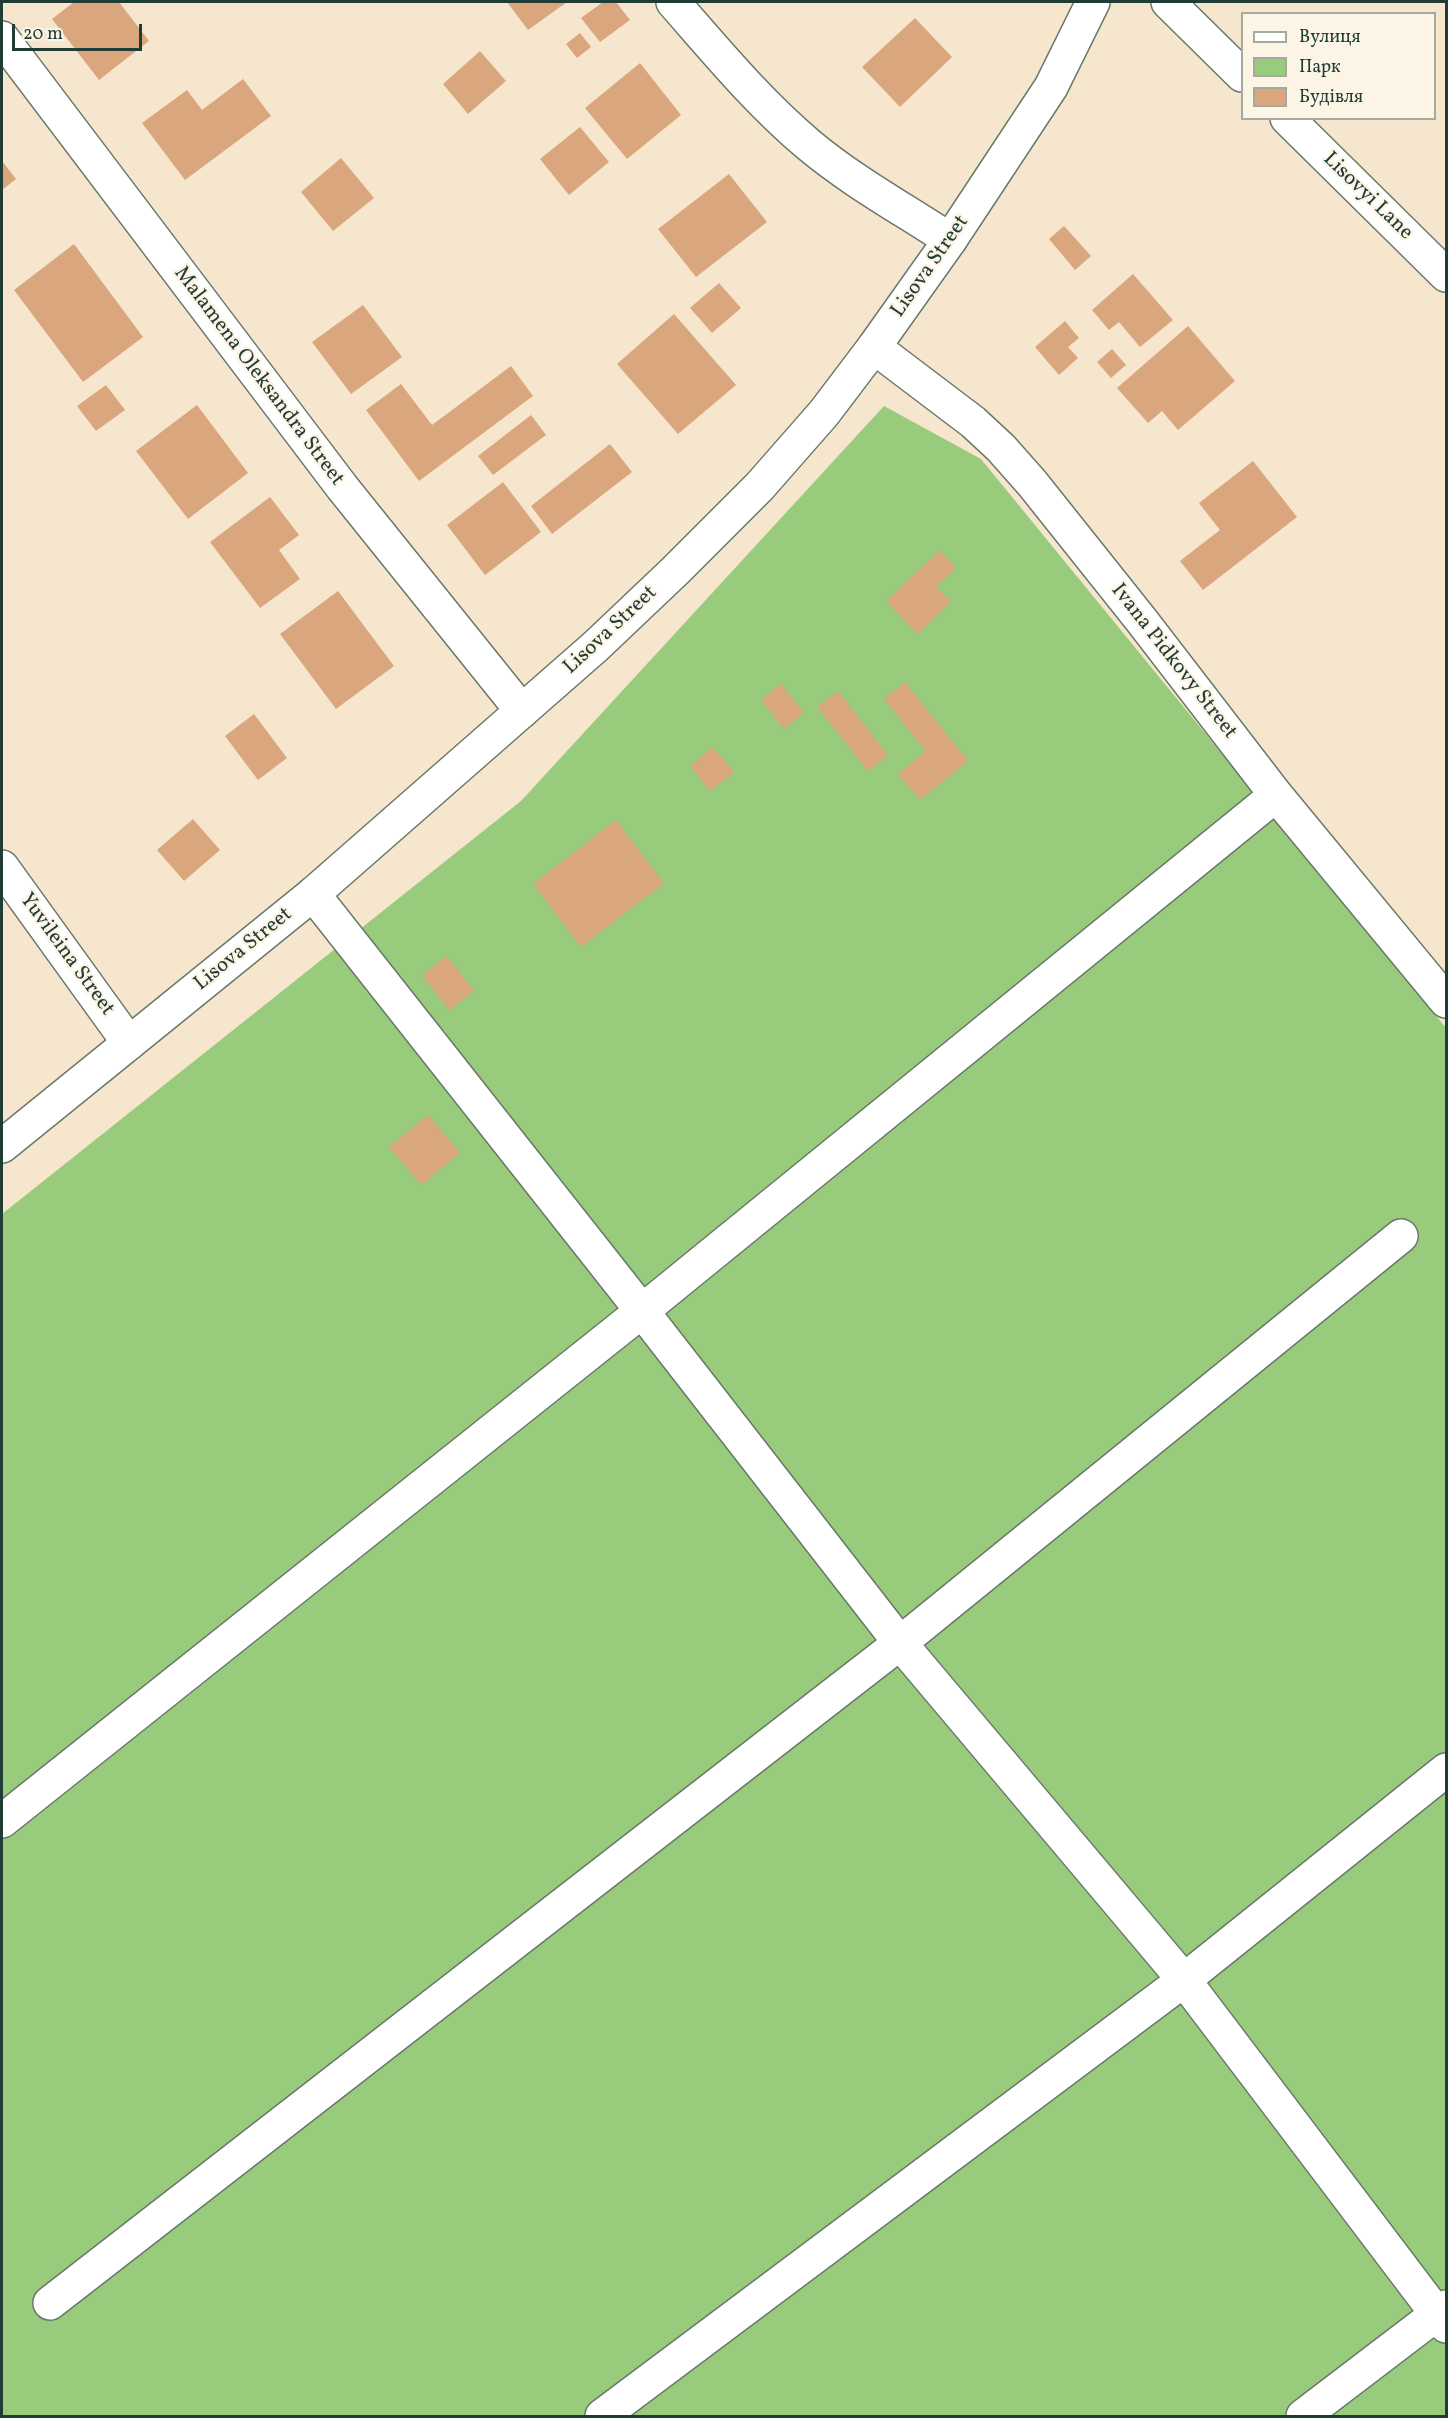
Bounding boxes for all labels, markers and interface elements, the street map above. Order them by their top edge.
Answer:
scale bar [15,12,146,50]
legend [1241,12,1436,120]
text: 20 m [23,22,63,47]
text: Вулиця [1299,25,1361,50]
text: Парк [1299,55,1341,80]
text: Будівля [1299,85,1363,110]
street label: Lisovyi Lane [1317,148,1417,246]
street label: Lisova Street [887,211,975,323]
street label: Malamena Oleksandra Street [167,262,349,492]
street label: Ivana Pidkovy Street [1104,579,1242,745]
street label: Lisova Street [559,581,663,681]
street label: Yuvileina Street [13,889,119,1021]
street label: Lisova Street [190,903,298,997]

